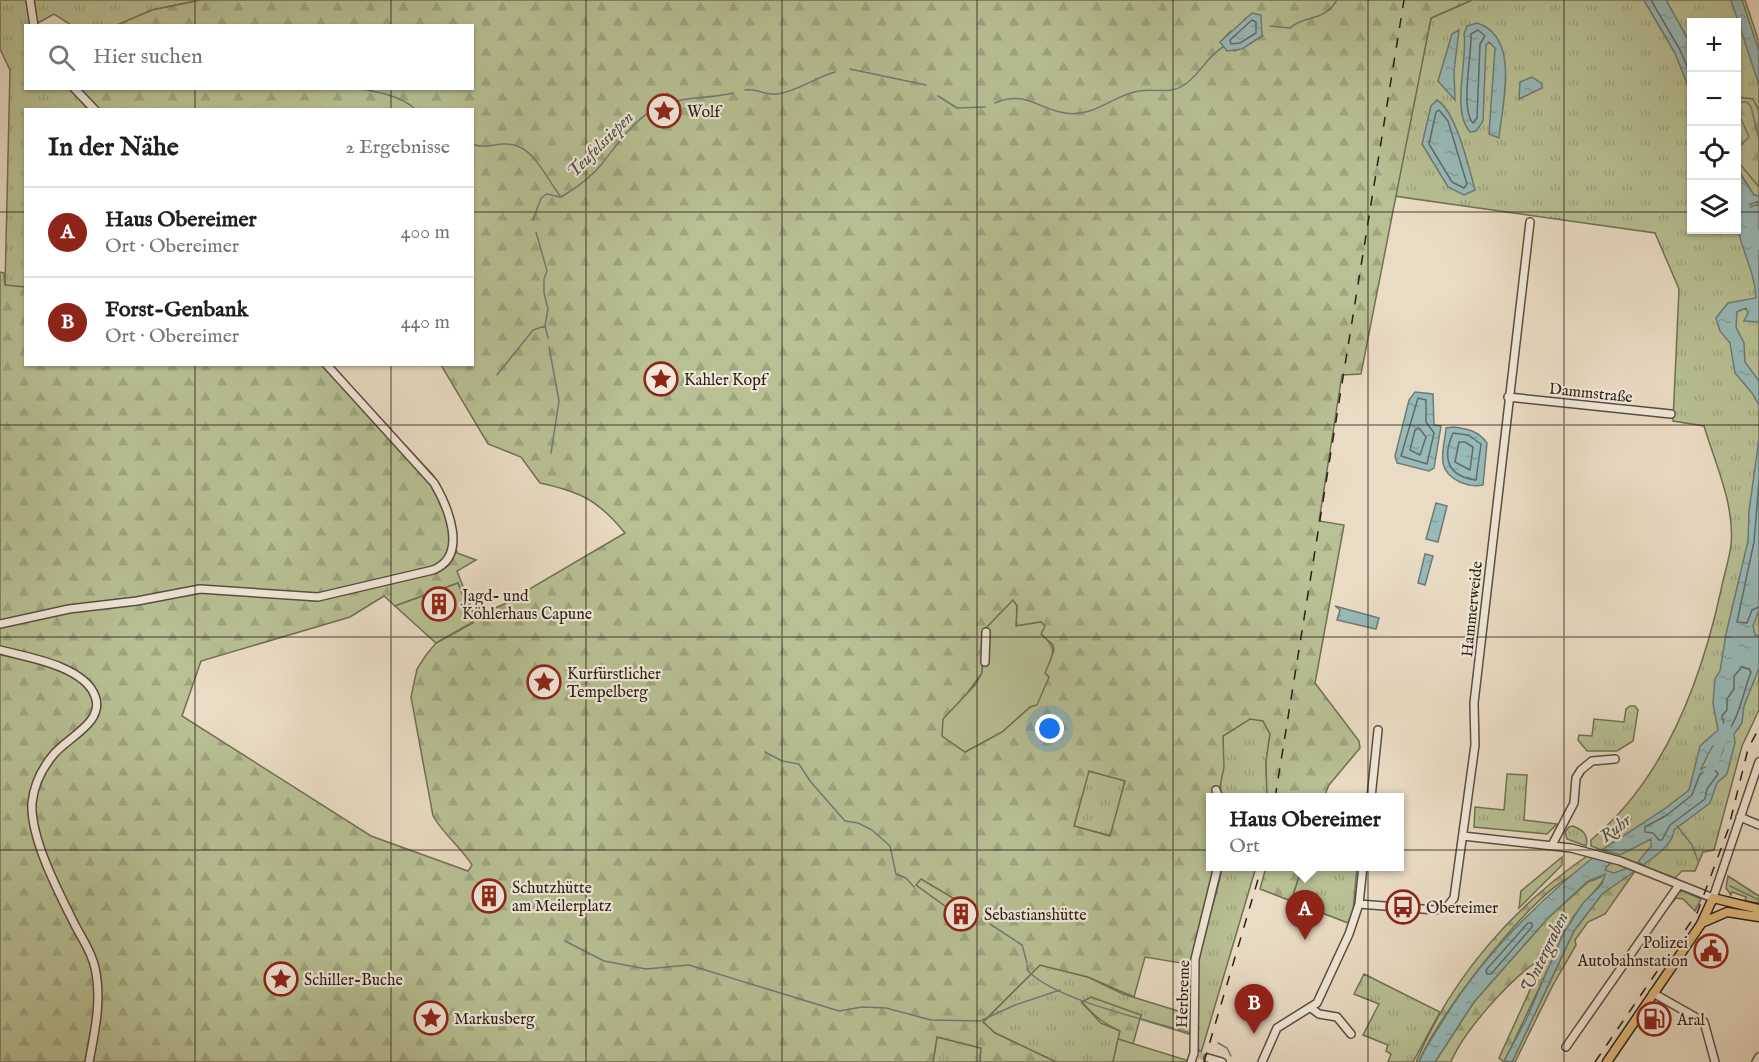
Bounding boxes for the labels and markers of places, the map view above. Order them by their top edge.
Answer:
place icon: Wolf [646,93,682,129]
place label: Wolf [687,103,723,123]
place icon: Kahler Kopf [643,361,679,397]
place label: Kahler Kopf [684,371,770,391]
building icon: Jagd- und Köhlerhaus Capune [421,586,457,622]
place label: Jagd- und Köhlerhaus Capune [460,587,592,625]
place icon: Kurfürstlicher Tempelberg [526,664,562,700]
place label: Kurfürstlicher Tempelberg [567,665,661,703]
building icon: Schutzhütte am Meilerplatz [471,878,507,914]
place label: Schutzhütte am Meilerplatz [512,879,612,917]
bus stop icon: Obereimer [1385,889,1421,925]
pin: A [1286,890,1324,940]
building icon: Sebastianshütte [943,896,979,932]
place label: Obereimer [1426,899,1498,919]
place label: Sebastianshütte [984,906,1087,926]
public building icon: Polizei Autobahnstation [1693,933,1729,969]
place label: Polizei Autobahnstation [1577,934,1688,972]
place icon: Schiller-Buche [263,961,299,997]
place label: Schiller-Buche [304,971,403,991]
pin: B [1234,984,1274,1034]
place icon: Markusberg [413,1000,449,1036]
fuel station icon: Aral [1636,1001,1672,1037]
place label: Markusberg [454,1010,535,1030]
place label: Aral [1676,1011,1706,1031]

